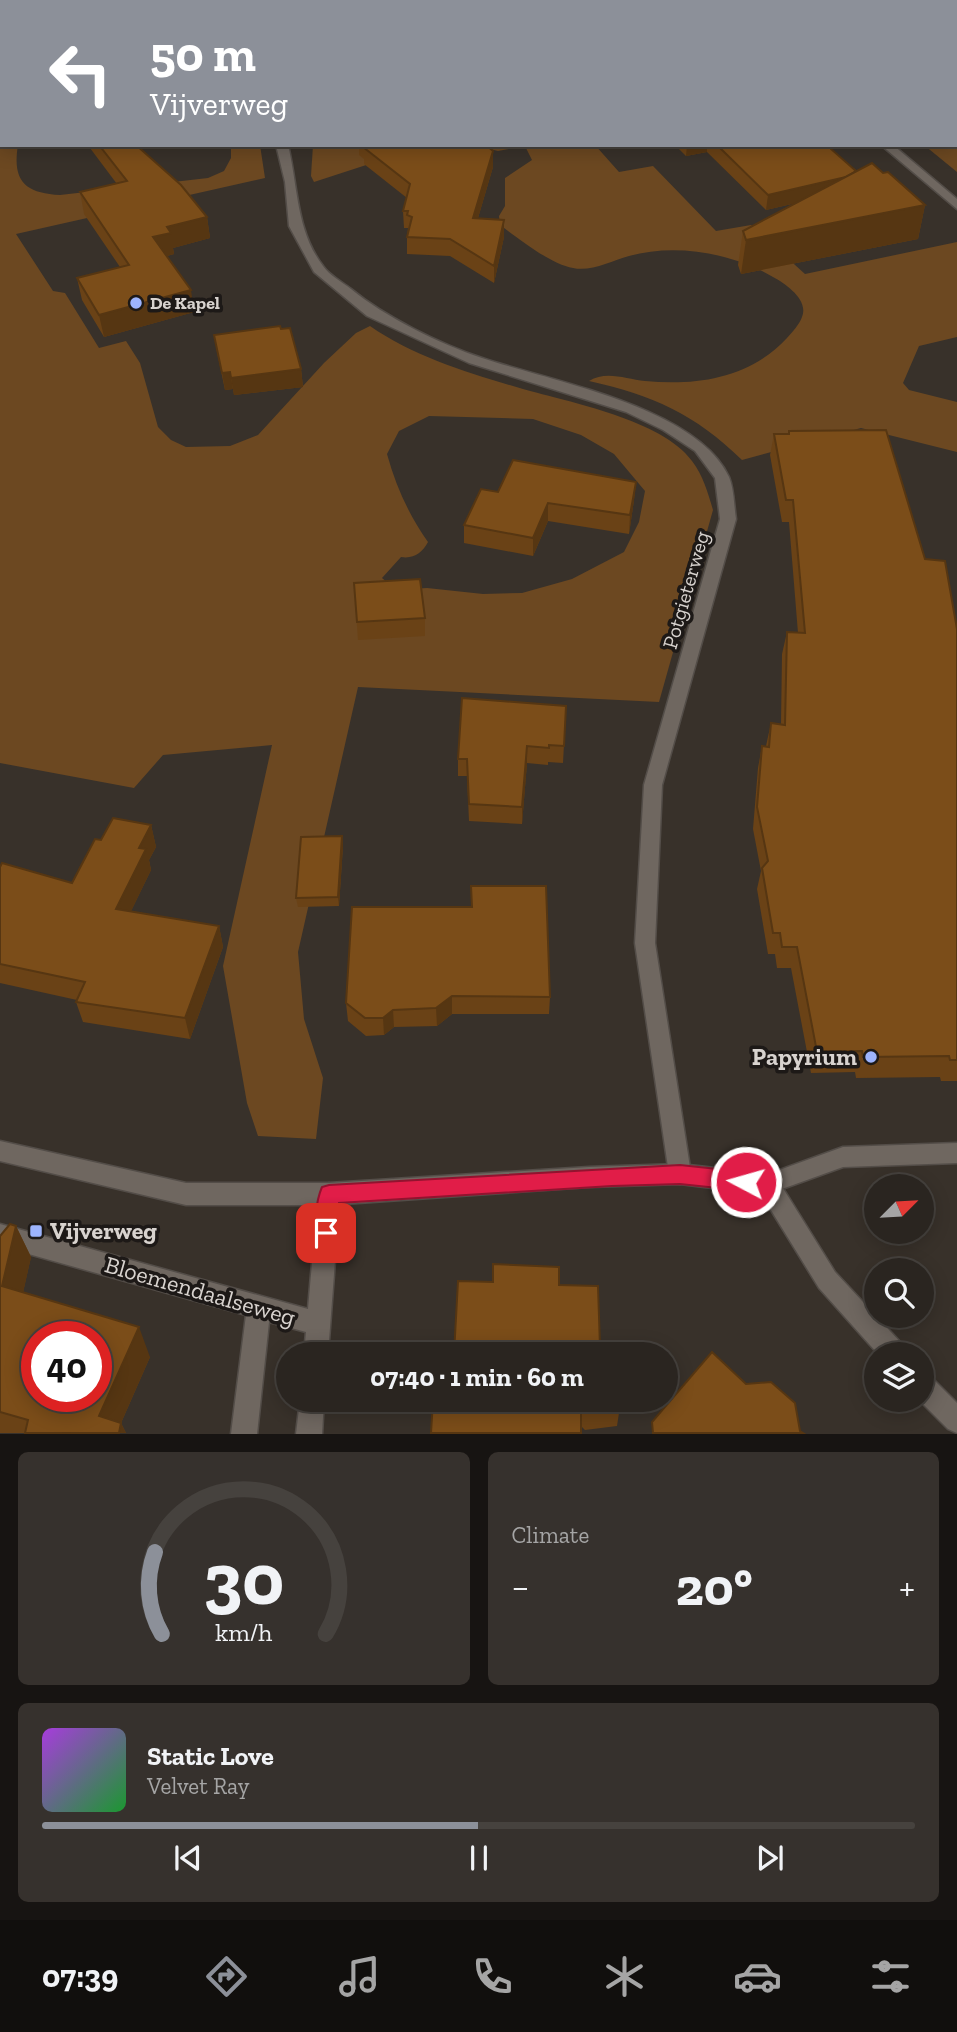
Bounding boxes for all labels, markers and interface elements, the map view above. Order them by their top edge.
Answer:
text: 50 m [150,25,256,84]
icon: left [35,28,126,119]
text: Vijverweg [150,85,288,123]
place label: De Kapel [150,292,220,314]
marker: De Kapel [128,295,144,311]
street label: Potgieterweg [657,528,714,652]
place label: Papyrium [752,1042,857,1071]
marker: Papyrium [863,1049,879,1065]
position arrow [709,1145,783,1219]
north arrow [864,1174,934,1244]
map controls [864,1174,934,1412]
pin [296,1203,356,1263]
icon: arrive [307,1214,345,1252]
place label: Vijverweg [50,1216,157,1245]
marker: Vijverweg [28,1223,44,1239]
street label: Bloemendaalseweg [101,1249,299,1332]
button: search [864,1258,934,1328]
speed limit sign: 40 [21,1321,112,1412]
button: layers [864,1342,934,1412]
text: 07:40 · 1 min · 60 m [370,1361,584,1393]
text: Climate [512,1521,589,1549]
text: 30 [203,1536,284,1624]
text: 20° [676,1556,753,1618]
text: − [512,1564,529,1610]
text: + [899,1564,915,1610]
text: km/h [215,1617,272,1647]
text: Static Love [147,1740,274,1772]
text: Velvet Ray [147,1772,249,1800]
icon: previous [169,1839,207,1877]
icon: pause [460,1839,498,1877]
icon: next [751,1839,789,1877]
icon: directions [202,1952,251,2001]
icon: music [335,1952,384,2001]
icon: phone [468,1952,517,2001]
icon: climate [600,1952,649,2001]
icon: car [733,1952,782,2001]
icon: filters [866,1952,915,2001]
text: 07:39 [42,1957,118,1995]

